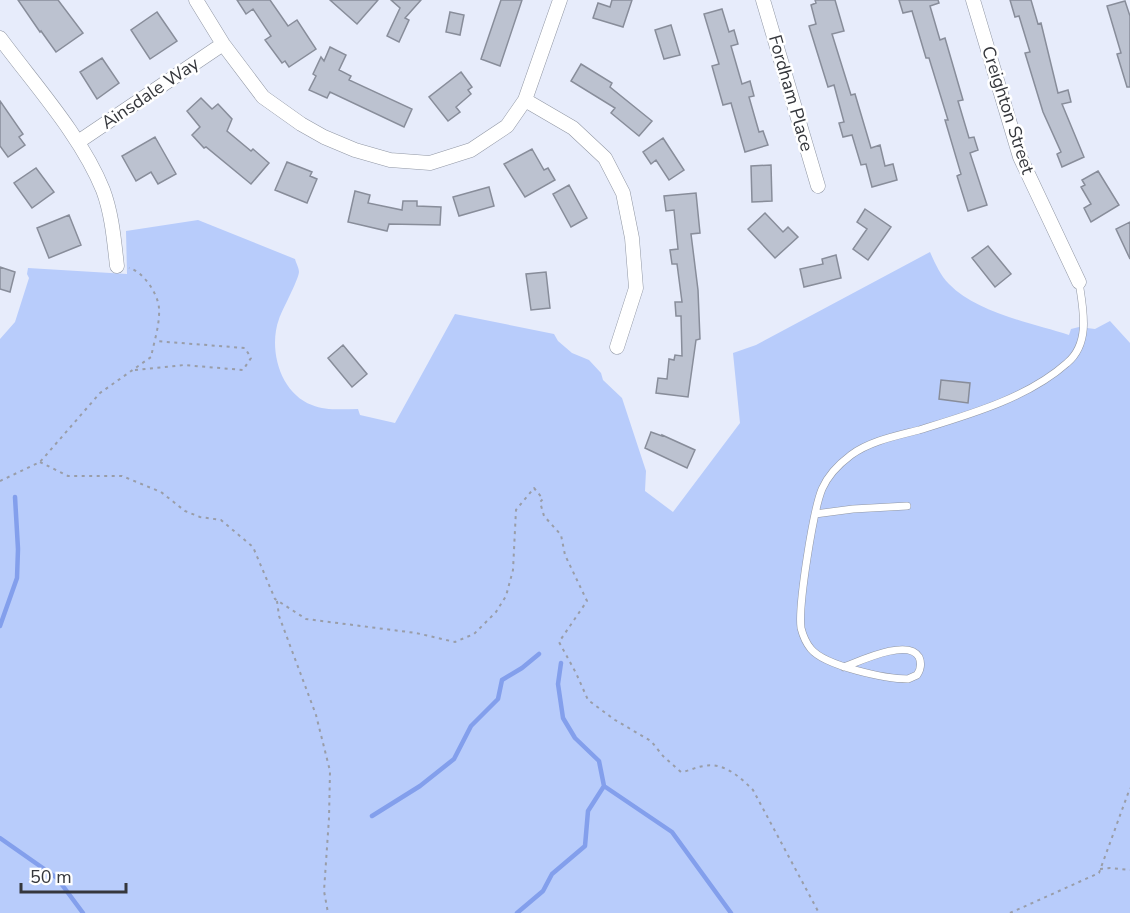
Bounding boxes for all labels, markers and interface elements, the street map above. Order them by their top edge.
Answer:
street label: Fordham Place [763,32,819,154]
street label: Creighton Street [976,43,1040,178]
street label: Ainsdale Way [96,51,204,135]
scale bar [21,856,126,894]
text: 50 m [30,865,72,889]

